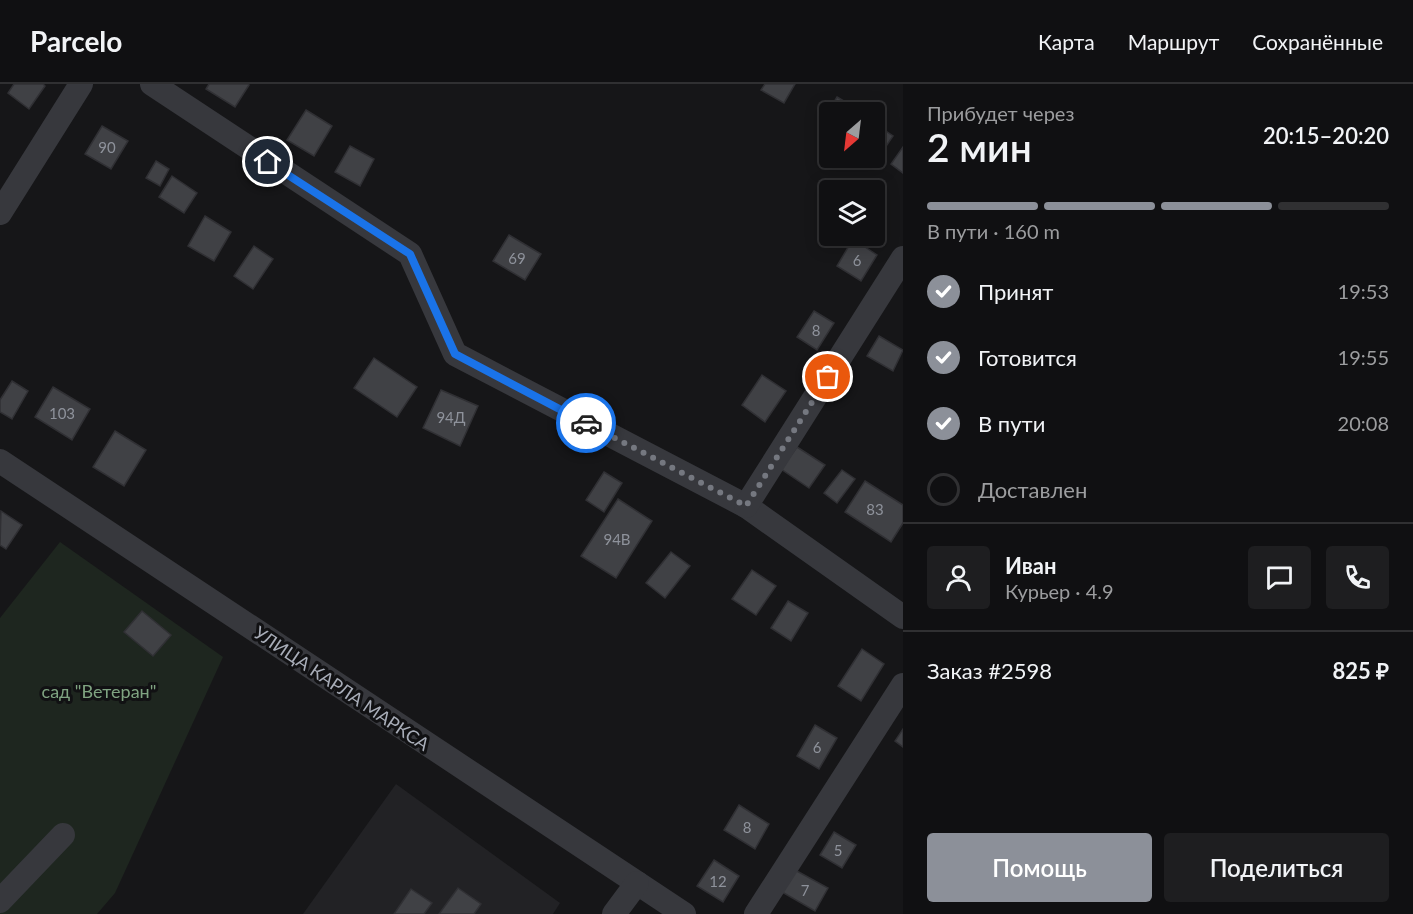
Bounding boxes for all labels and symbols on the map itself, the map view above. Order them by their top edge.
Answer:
north arrow [819,102,885,168]
pin [242,136,293,187]
house number: 90 [98,138,116,156]
house number: 69 [508,249,526,267]
house number: 6 [853,251,862,269]
house number: 8 [812,321,820,339]
pin [802,351,853,402]
courier [556,393,616,453]
house number: 103 [49,404,75,422]
house number: 94Д [436,408,466,426]
house number: 83 [866,500,884,518]
house number: 94В [603,530,631,548]
street label: УЛИЦА КАРЛА МАРКСА [250,621,435,755]
park label: сад "Ветеран" [42,680,156,702]
house number: 6 [813,738,822,756]
house number: 8 [743,818,751,836]
house number: 5 [834,841,842,859]
house number: 12 [709,872,727,890]
house number: 7 [801,881,810,899]

